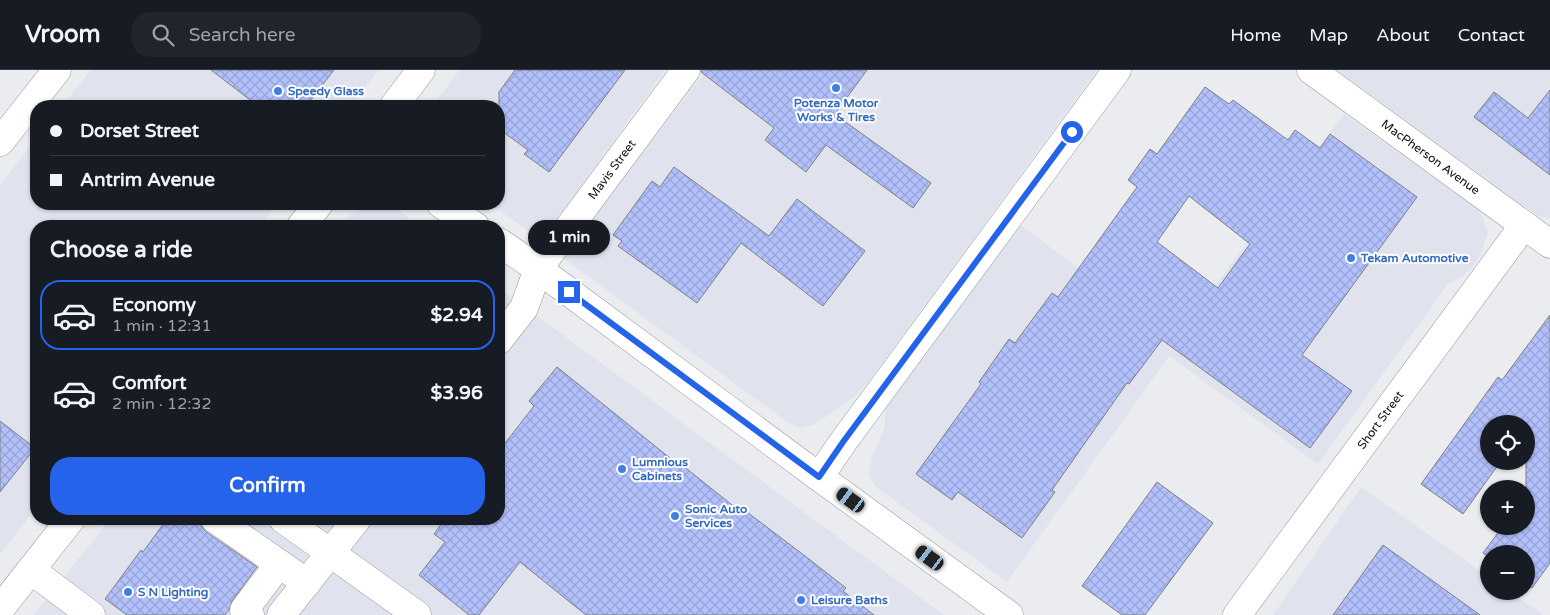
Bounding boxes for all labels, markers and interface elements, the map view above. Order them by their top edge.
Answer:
search box [131,12,481,57]
text: Vroom [25,20,101,49]
icon: search [149,21,177,49]
text: Search here [189,24,296,46]
text: Home [1230,24,1281,46]
text: Map [1309,24,1348,46]
text: About [1376,24,1430,46]
text: Contact [1458,24,1525,46]
marker: Potenza Motor Works & Tires [830,82,842,94]
place label: Speedy Glass [288,84,364,99]
marker: Speedy Glass [272,85,284,97]
place label: Potenza Motor Works & Tires [794,96,879,124]
street label: MacPherson Avenue [1379,117,1483,198]
text: Dorset Street [80,120,199,142]
route start [1061,121,1083,143]
street label: Mavis Street [585,137,639,202]
text: Antrim Avenue [80,169,215,191]
callout: 1 min [528,220,610,254]
text: 1 min [548,227,590,247]
text: Choose a ride [50,237,193,263]
place label: Tekam Automotive [1360,251,1469,265]
marker: Tekam Automotive [1345,252,1357,264]
route end [558,281,580,303]
icon: car [52,293,97,338]
text: Economy [112,294,196,316]
text: $2.94 [431,304,483,326]
text: 1 min · 12:31 [112,316,211,336]
icon: car [52,371,97,416]
text: Comfort [112,372,186,394]
text: $3.96 [431,382,483,404]
street label: Short Street [1354,388,1407,452]
text: 2 min · 12:32 [112,394,211,414]
map controls [1480,415,1535,600]
button: locate [1480,415,1535,470]
place label: Lumnious Cabinets [632,455,688,483]
button: Confirm [50,457,485,515]
marker: Lumnious Cabinets [616,463,628,475]
button: + [1480,480,1535,535]
car [834,485,867,515]
place label: Sonic Auto Services [685,502,747,530]
marker: Sonic Auto Services [669,510,681,522]
car [913,543,946,573]
button: − [1480,545,1535,600]
place label: S N Lighting [138,585,208,600]
marker: S N Lighting [122,586,134,598]
place label: Leisure Baths [811,593,888,607]
marker: Leisure Baths [795,594,807,606]

